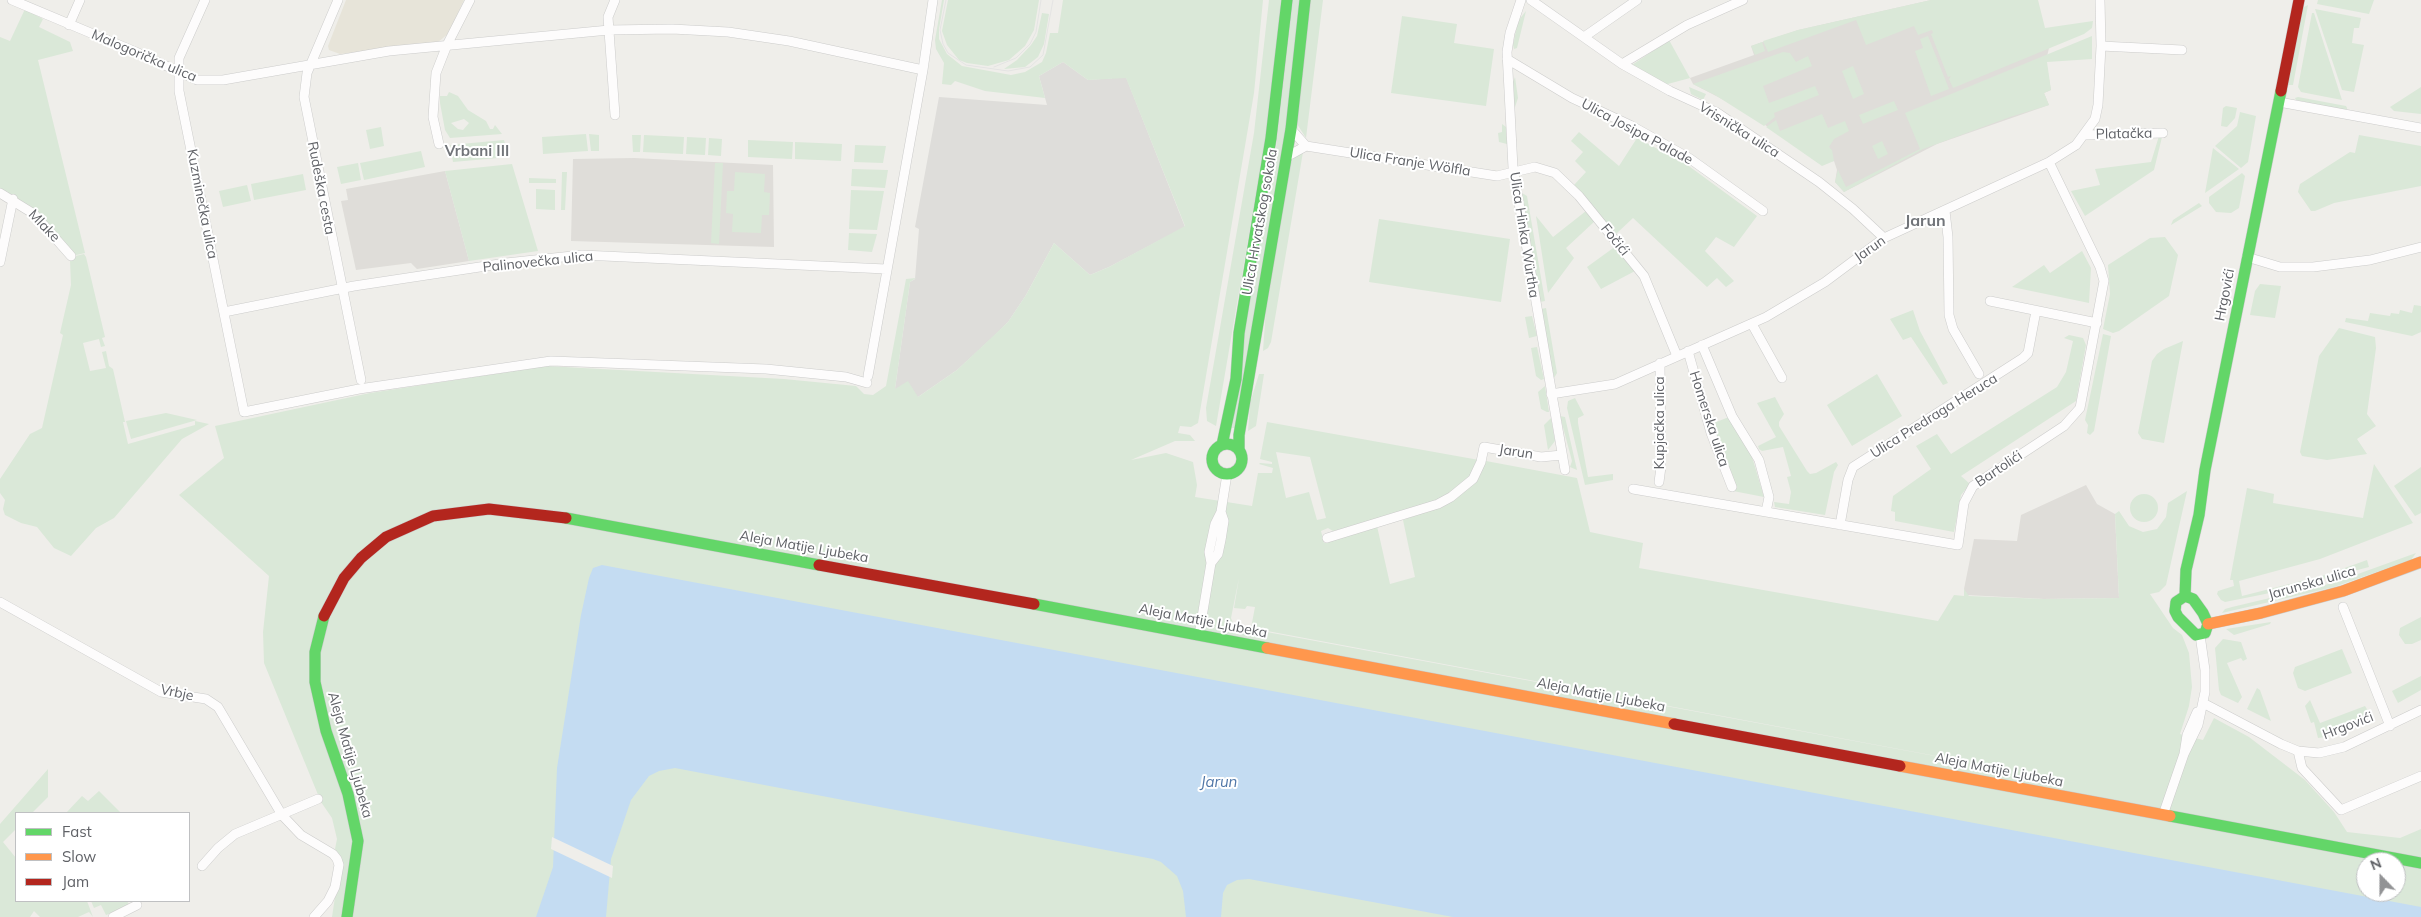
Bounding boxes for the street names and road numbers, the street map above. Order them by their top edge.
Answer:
street label: Malogorička ulica [89,26,199,86]
street label: Ulica Josipa Palade [1578,95,1696,169]
street label: Vrisnička ulica [1696,98,1782,162]
street label: Platačka [2096,125,2152,143]
street label: Rudeška cesta [304,140,338,236]
street label: Ulica Franje Wölfla [1348,144,1472,180]
street label: Ulica Hrvatskog sokola [1239,147,1281,297]
street label: Kuzminečka ulica [183,148,221,260]
street label: Ulica Hinka Würtha [1506,171,1542,299]
street label: Mlake [25,206,63,246]
street label: Fočići [1597,221,1633,259]
street label: Jarun [1851,232,1889,266]
street label: Palinovečka ulica [482,248,594,276]
street label: Hrgovići [2212,267,2238,323]
street label: Homerska ulica [1686,369,1732,469]
street label: Ulica Predraga Heruca [1867,370,2001,462]
street label: Kupjačka ulica [1652,376,1668,470]
street label: Jarun [1498,441,1534,463]
street label: Bartolići [1972,447,2026,491]
street label: Aleja Matije Ljubeka [738,527,870,567]
street label: Jarunska ulica [2266,562,2358,604]
street label: Aleja Matije Ljubeka [1137,600,1269,642]
street label: Aleja Matije Ljubeka [1535,674,1667,716]
street label: Vrbje [159,681,195,705]
street label: Aleja Matije Ljubeka [324,690,376,820]
street label: Hrgovići [2320,709,2376,743]
street label: Aleja Matije Ljubeka [1933,749,2065,791]

